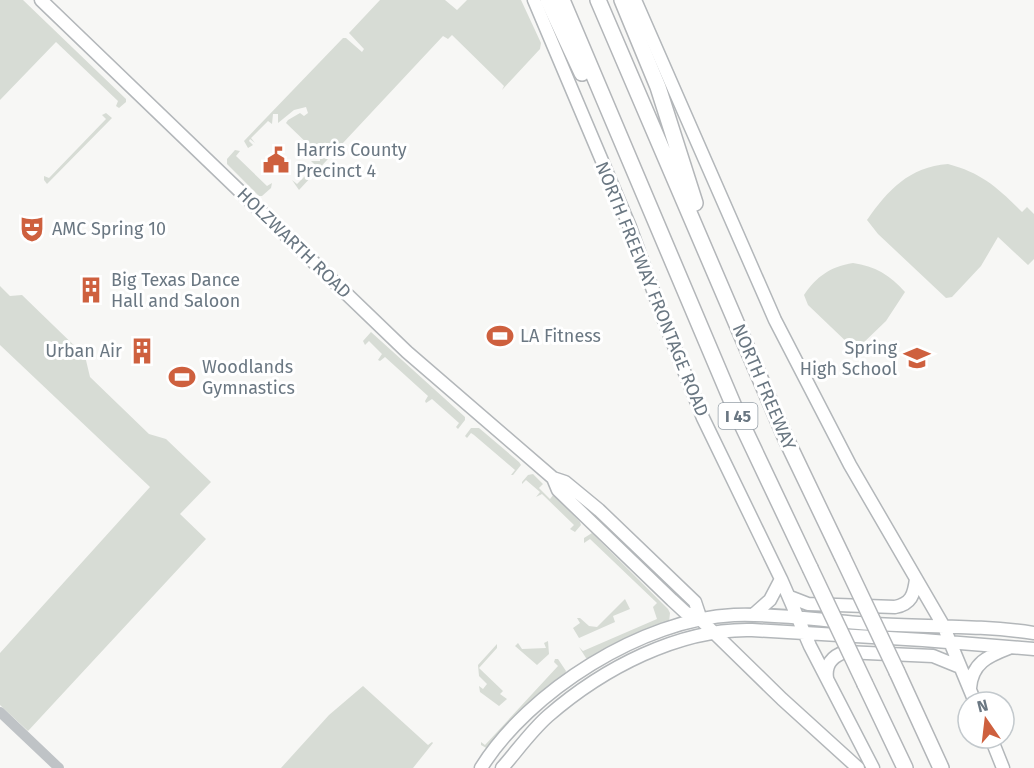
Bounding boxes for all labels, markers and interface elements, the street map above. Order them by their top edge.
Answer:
place label: Harris County Precinct 4 [296,139,407,182]
public building icon: Harris County Precinct 4 [261,145,291,175]
street label: NORTH FREEWAY FRONTAGE ROAD [591,158,713,420]
street label: HOLZWARTH ROAD [232,183,356,303]
theatre icon: AMC Spring 10 [17,214,47,244]
place label: AMC Spring 10 [52,218,166,240]
place label: Big Texas Dance Hall and Saloon [111,269,240,312]
building icon: Big Texas Dance Hall and Saloon [76,275,106,305]
sports icon: LA Fitness [485,321,515,351]
street label: NORTH FREEWAY [728,321,800,453]
place label: LA Fitness [520,325,601,347]
building icon: Urban Air [127,336,157,366]
place label: Spring High School [800,337,898,380]
place label: Urban Air [45,340,122,362]
school or university icon: Spring High School [902,343,932,373]
place label: Woodlands Gymnastics [202,356,295,399]
sports icon: Woodlands Gymnastics [167,362,197,392]
road number: I 45 [718,403,758,429]
north arrow [956,690,1016,750]
text: N [975,695,990,716]

